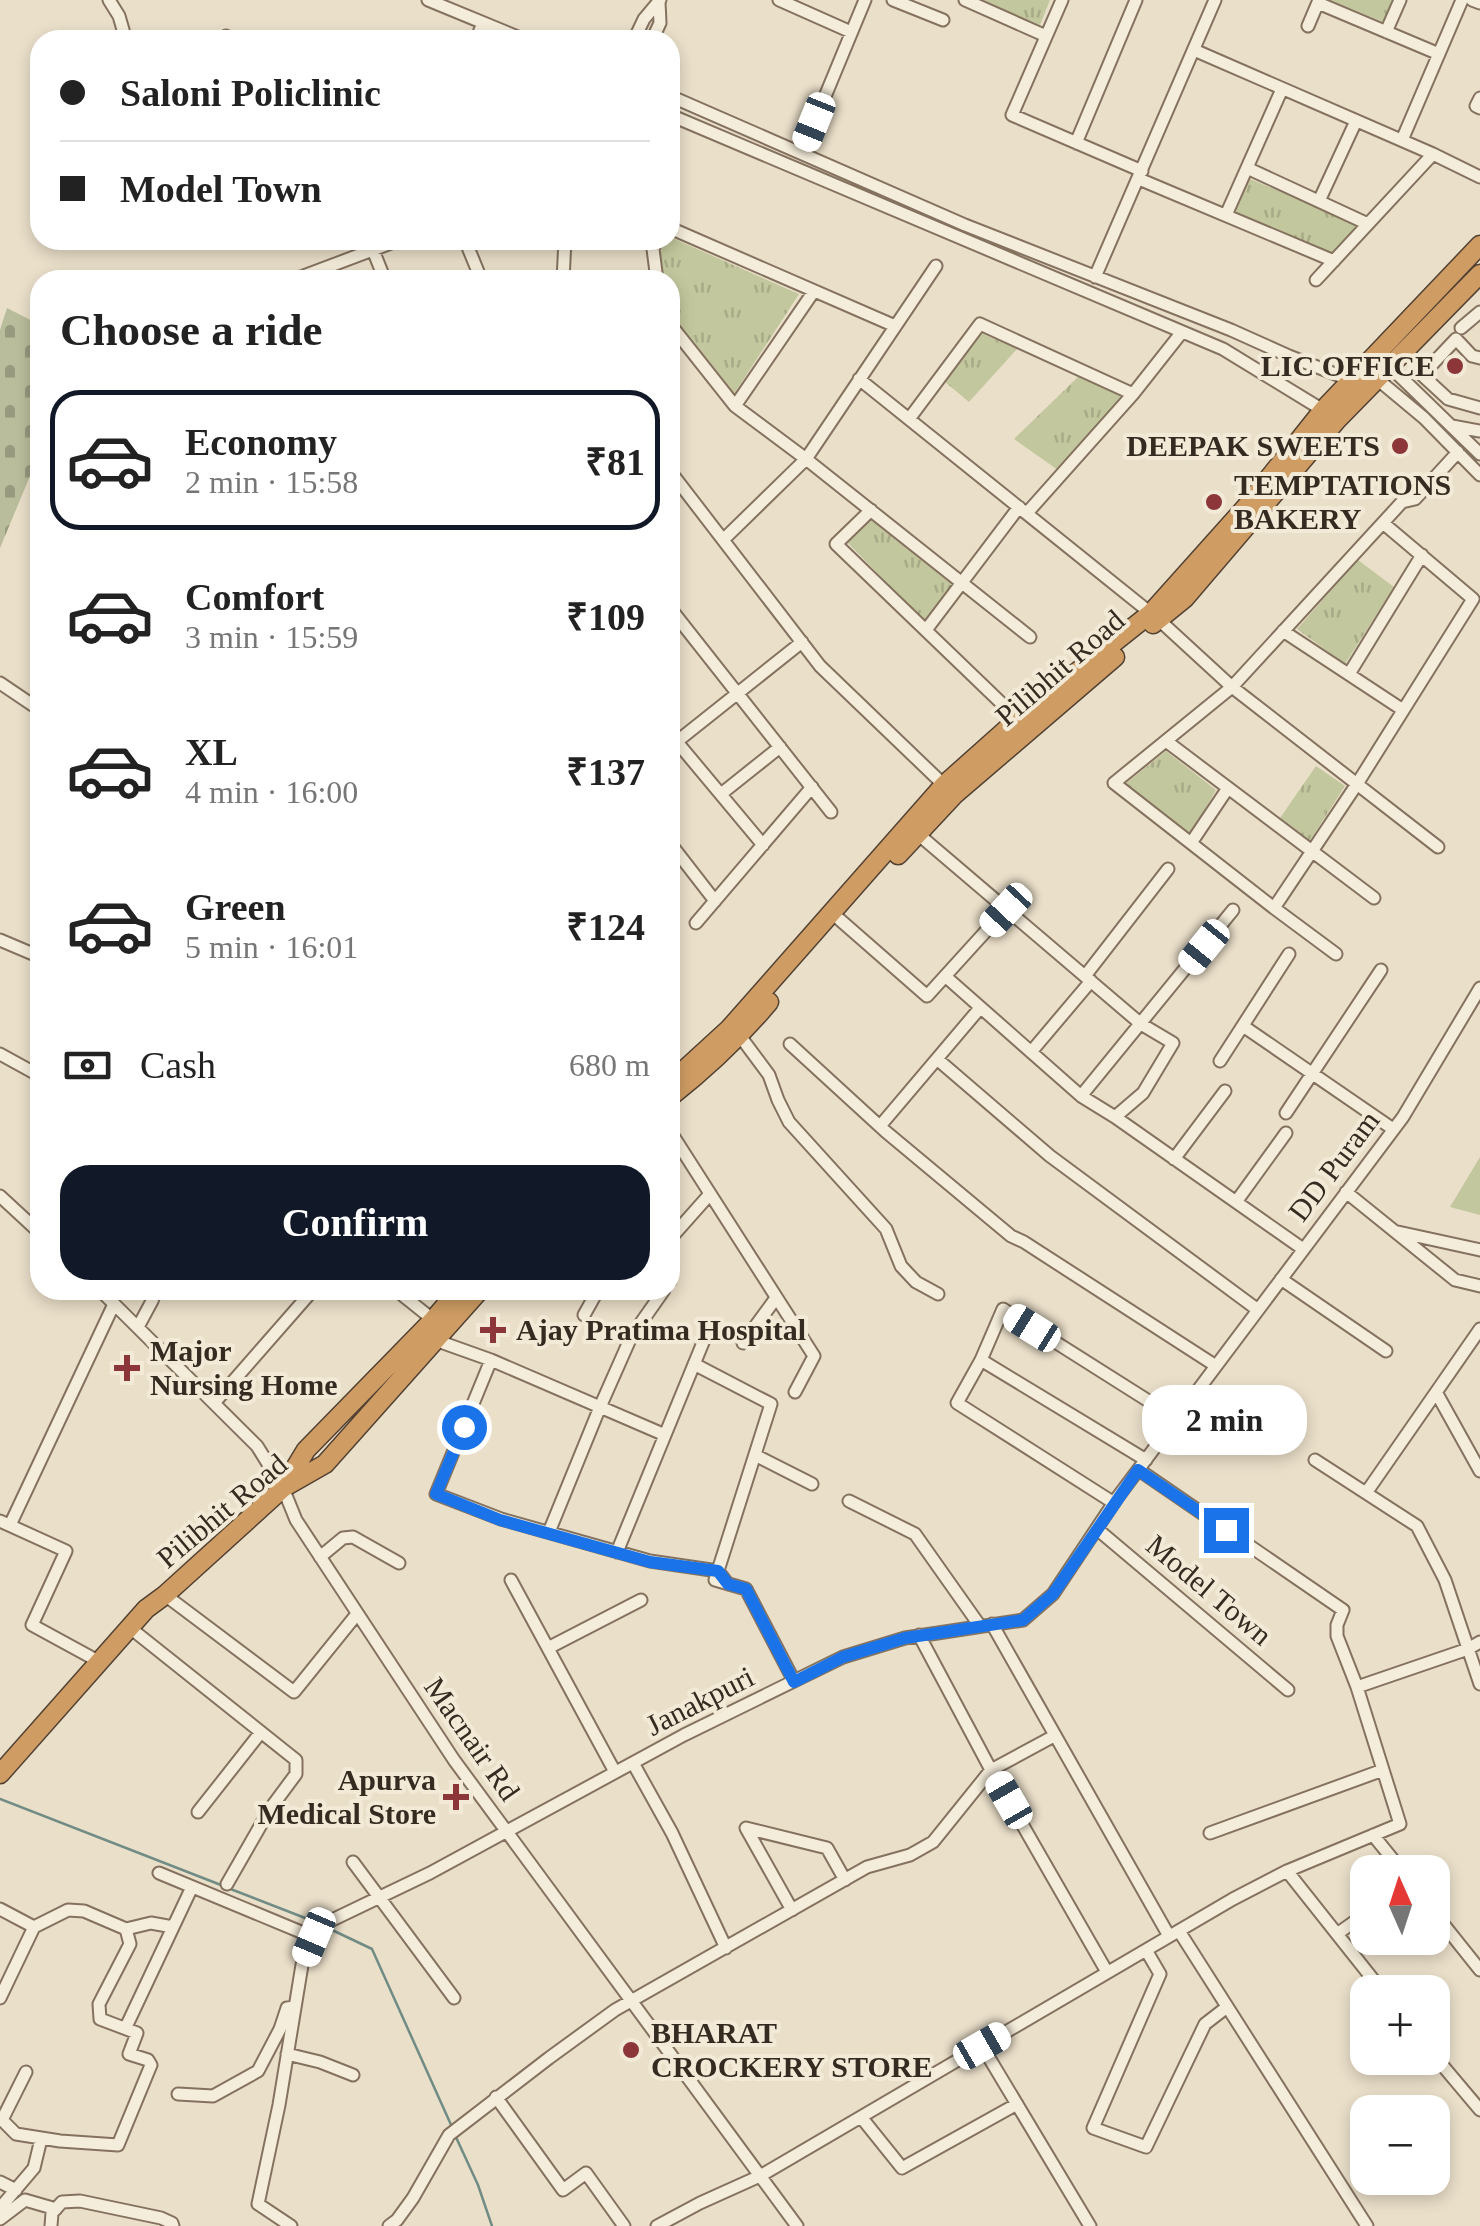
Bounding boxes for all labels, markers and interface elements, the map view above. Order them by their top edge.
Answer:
text: Saloni Policlinic [120,72,381,114]
car [789,89,839,155]
text: Model Town [120,168,322,210]
text: Choose a ride [60,305,323,355]
place label: LIC OFFICE [1261,349,1435,382]
marker: LIC OFFICE [1444,355,1466,377]
icon: car [65,415,155,505]
text: Economy [185,421,337,463]
place label: DEEPAK SWEETS [1126,429,1380,462]
marker: DEEPAK SWEETS [1389,435,1411,457]
text: ₹81 [585,441,645,483]
text: 2 min · 15:58 [185,464,358,500]
place label: TEMPTATIONS BAKERY [1234,468,1451,535]
marker: TEMPTATIONS BAKERY [1203,491,1225,513]
icon: car [65,570,155,660]
text: Comfort [185,576,324,618]
text: ₹109 [566,596,645,638]
street label: Pilibhit Road [989,603,1131,732]
text: 3 min · 15:59 [185,619,358,655]
icon: car [65,725,155,815]
text: XL [185,731,238,773]
text: ₹137 [566,751,645,793]
text: 4 min · 16:00 [185,774,358,810]
car [975,878,1037,942]
icon: car [65,880,155,970]
text: Green [185,886,286,928]
text: ₹124 [566,906,645,948]
car [1173,914,1235,980]
text: 5 min · 16:01 [185,929,358,965]
icon: cash [60,1038,115,1093]
text: Cash [140,1044,216,1086]
text: 680 m [569,1047,650,1083]
street label: DD Puram [1282,1104,1386,1227]
button: Confirm [60,1165,650,1280]
car [999,1299,1065,1357]
place label: Ajay Pratima Hospital [516,1313,806,1346]
marker: Ajay Pratima Hospital [480,1317,506,1343]
place label: Major Nursing Home [150,1334,338,1401]
marker: Major Nursing Home [114,1355,140,1381]
callout: 2 min [1144,1385,1308,1455]
text: 2 min [1186,1402,1263,1438]
route start [442,1405,487,1450]
street label: Pilibhit Road [150,1447,293,1574]
route end [1204,1508,1249,1553]
street label: Model Town [1140,1528,1279,1651]
street label: Janakpuri [640,1659,759,1742]
street label: Macnair Rd [418,1671,527,1807]
place label: Apurva Medical Store [257,1763,436,1830]
car [981,1767,1037,1833]
marker: Apurva Medical Store [445,1786,467,1808]
north arrow [1350,1855,1450,1955]
map controls [1350,1855,1450,2195]
car [288,1904,340,1970]
button: + [1350,1975,1450,2075]
place label: BHARAT CROCKERY STORE [651,2016,933,2083]
car [949,2018,1015,2074]
marker: BHARAT CROCKERY STORE [620,2039,642,2061]
button: − [1350,2095,1450,2195]

